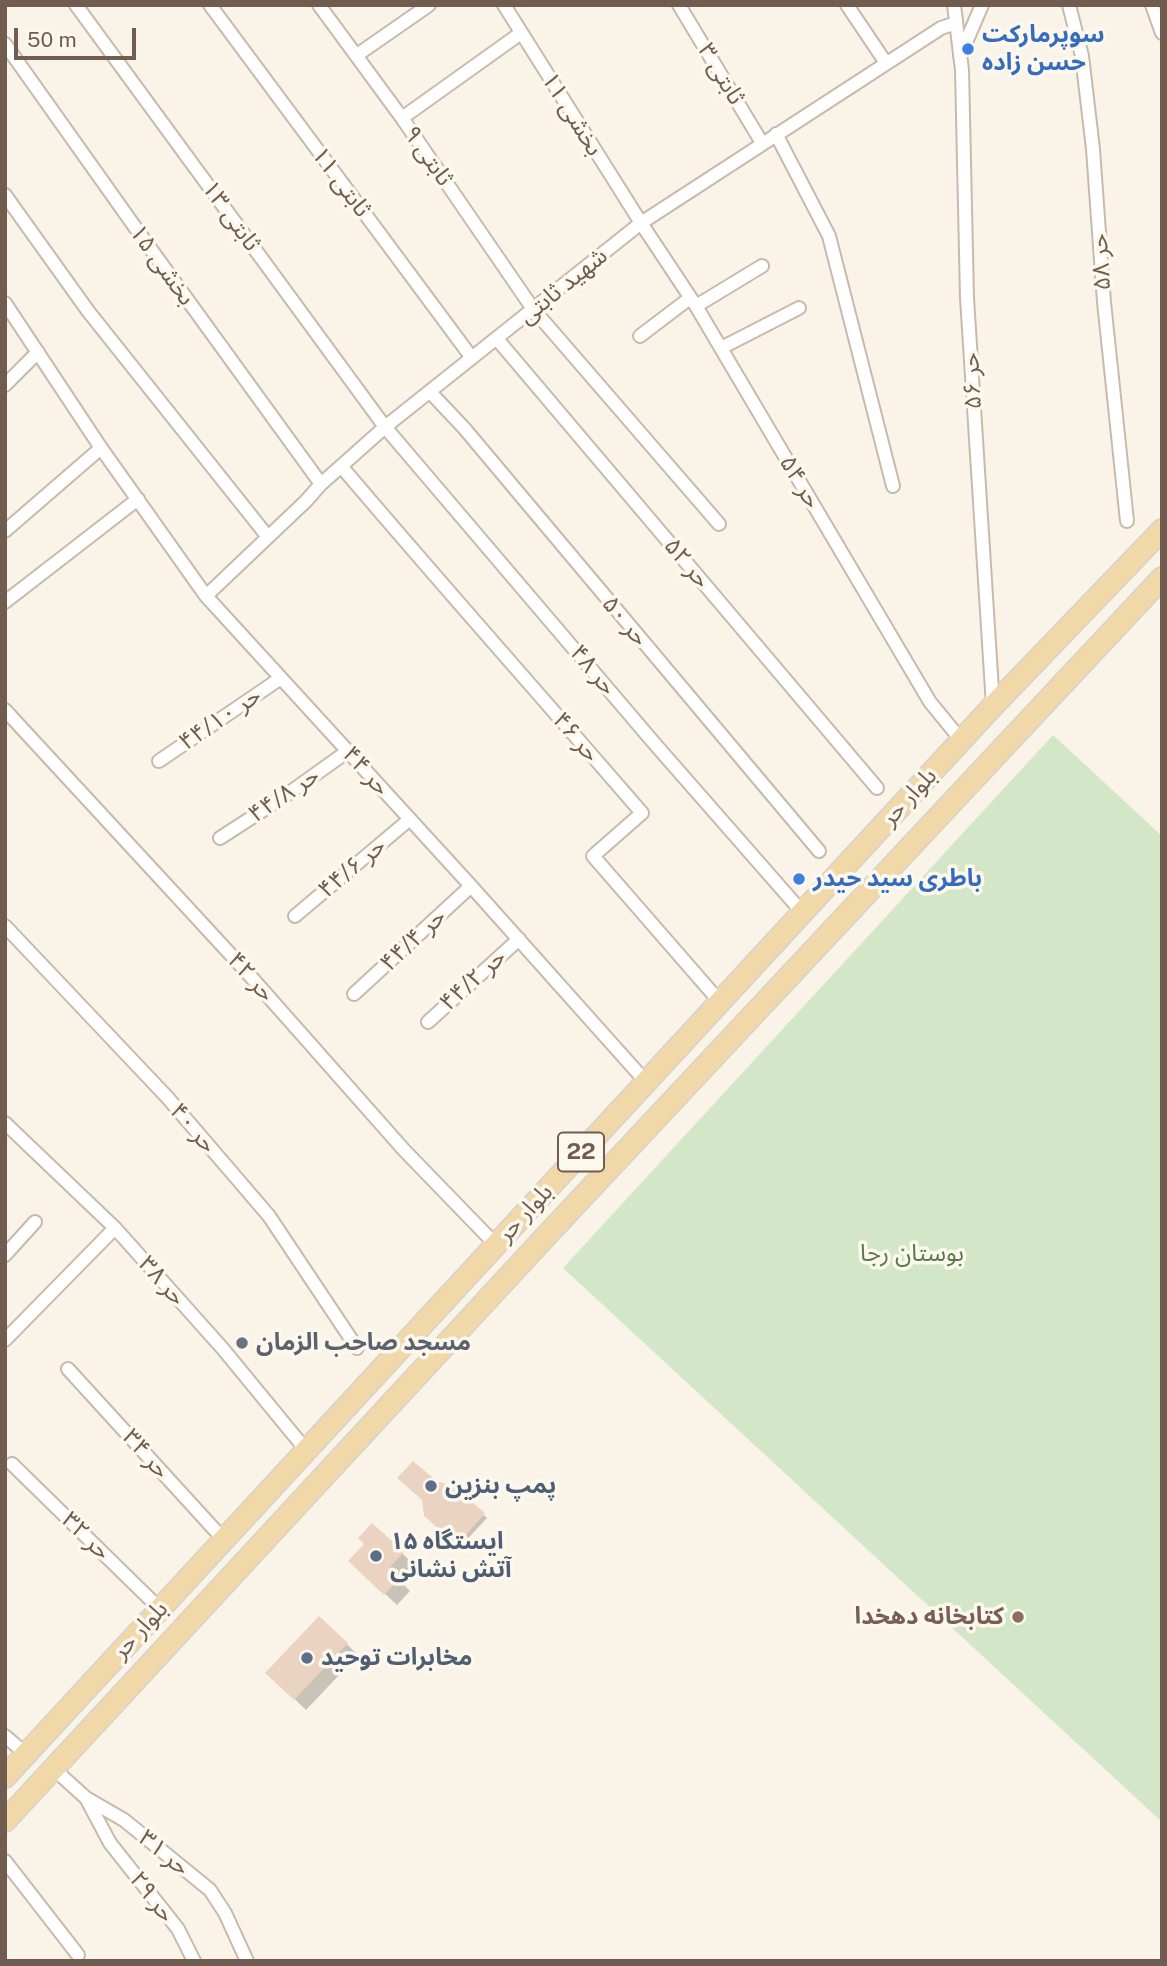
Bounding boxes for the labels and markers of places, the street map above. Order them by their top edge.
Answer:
place label: سوپرمارکت حسن زاده [982,21,1105,77]
marker: سوپرمارکت حسن زاده [960,41,976,57]
place label: باطری سید حیدر [813,865,982,893]
marker: باطری سید حیدر [791,871,807,887]
place label: مسجد صاحب الزمان [256,1329,471,1357]
marker: مسجد صاحب الزمان [234,1335,250,1351]
place label: پمپ بنزین [445,1472,556,1500]
marker: پمپ بنزین [423,1478,439,1494]
place label: ایستگاه ۱۵ آتش نشانی [390,1528,512,1584]
marker: ایستگاه ۱۵ آتش نشانی [368,1548,384,1564]
place label: کتابخانه دهخدا [855,1603,1004,1631]
marker: کتابخانه دهخدا [1010,1609,1026,1625]
place label: مخابرات توحید [321,1644,472,1672]
marker: مخابرات توحید [299,1650,315,1666]

